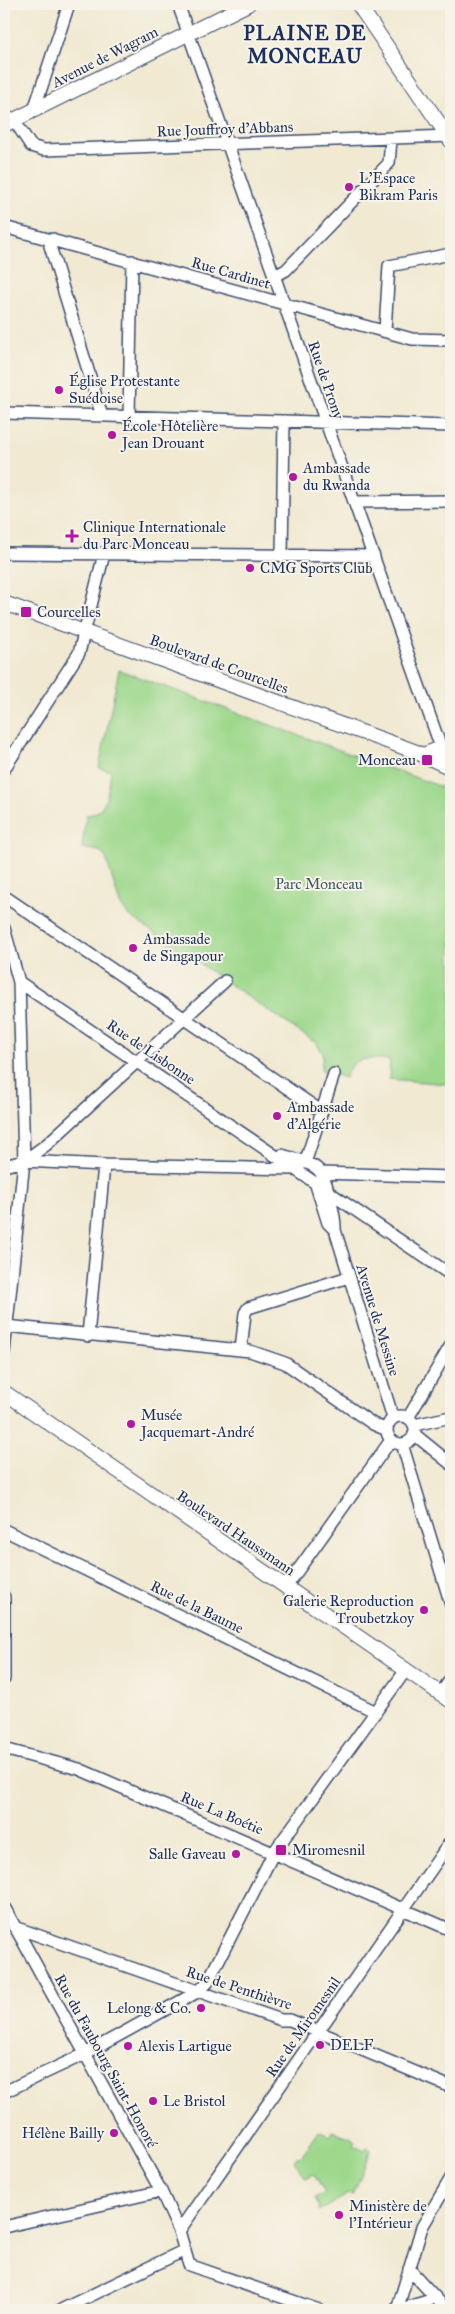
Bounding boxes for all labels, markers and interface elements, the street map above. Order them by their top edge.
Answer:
district label: PLAINE DE MONCEAU [243,21,367,68]
street label: Avenue de Wagram [48,22,161,92]
street label: Rue Jouffroy d'Abbans [156,118,294,141]
place label: L'Espace Bikram Paris [359,169,438,204]
marker: L'Espace Bikram Paris [343,181,355,193]
street label: Rue Cardinet [189,253,273,293]
street label: Rue de Prony [304,339,348,422]
place label: Église Protestante Suédoise [69,371,180,407]
marker: Église Protestante Suédoise [53,384,65,396]
place label: École Hôtelière Jean Drouant [120,416,218,453]
marker: École Hôtelière Jean Drouant [106,429,118,441]
place label: Ambassade du Rwanda [302,459,371,494]
marker: Ambassade du Rwanda [287,471,299,483]
place label: Clinique Internationale du Parc Monceau [83,518,226,553]
marker: Clinique Internationale du Parc Monceau [65,529,79,543]
place label: CMG Sports Club [260,559,373,577]
marker: CMG Sports Club [244,562,256,574]
place label: Courcelles [37,603,101,621]
marker: Courcelles [19,605,33,619]
street label: Boulevard de Courcelles [147,631,291,697]
place label: Monceau [358,751,416,769]
marker: Monceau [420,753,434,767]
park label: Parc Monceau [275,875,363,893]
place label: Ambassade de Singapour [142,930,223,965]
marker: Ambassade de Singapour [127,942,139,954]
street label: Rue de Lisbonne [103,1016,199,1088]
place label: Ambassade d'Algérie [286,1098,354,1133]
marker: Ambassade d'Algérie [271,1110,283,1122]
street label: Avenue de Messine [352,1261,404,1378]
place label: Musée Jacquemart-André [139,1406,255,1442]
marker: Musée Jacquemart-André [125,1418,137,1430]
street label: Boulevard Haussmann [173,1487,299,1579]
street label: Rue de la Baume [147,1577,247,1637]
place label: Galerie Reproduction Troubetzkoy [283,1592,415,1627]
marker: Galerie Reproduction Troubetzkoy [418,1604,430,1616]
street label: Rue La Boétie [178,1788,266,1838]
place label: Miromesnil [292,1841,366,1859]
marker: Miromesnil [274,1843,288,1857]
place label: Salle Gaveau [149,1845,226,1863]
marker: Salle Gaveau [230,1848,242,1860]
street label: Rue de Penthièvre [184,1962,294,2014]
street label: Rue du Faubourg Saint-Honoré [51,1971,162,2152]
street label: Rue de Miromesnil [262,1973,345,2081]
place label: Lelong & Co. [107,1999,191,2017]
marker: Lelong & Co. [195,2002,207,2014]
place label: DELF [330,2036,373,2054]
place label: Alexis Lartigue [137,2037,232,2055]
marker: DELF [314,2039,326,2051]
marker: Alexis Lartigue [122,2040,134,2052]
place label: Le Bristol [163,2092,227,2110]
marker: Le Bristol [147,2095,159,2107]
place label: Hélène Bailly [22,2124,105,2142]
marker: Hélène Bailly [108,2127,120,2139]
place label: Ministère de l'Intérieur [349,2197,427,2232]
marker: Ministère de l'Intérieur [333,2209,345,2221]

